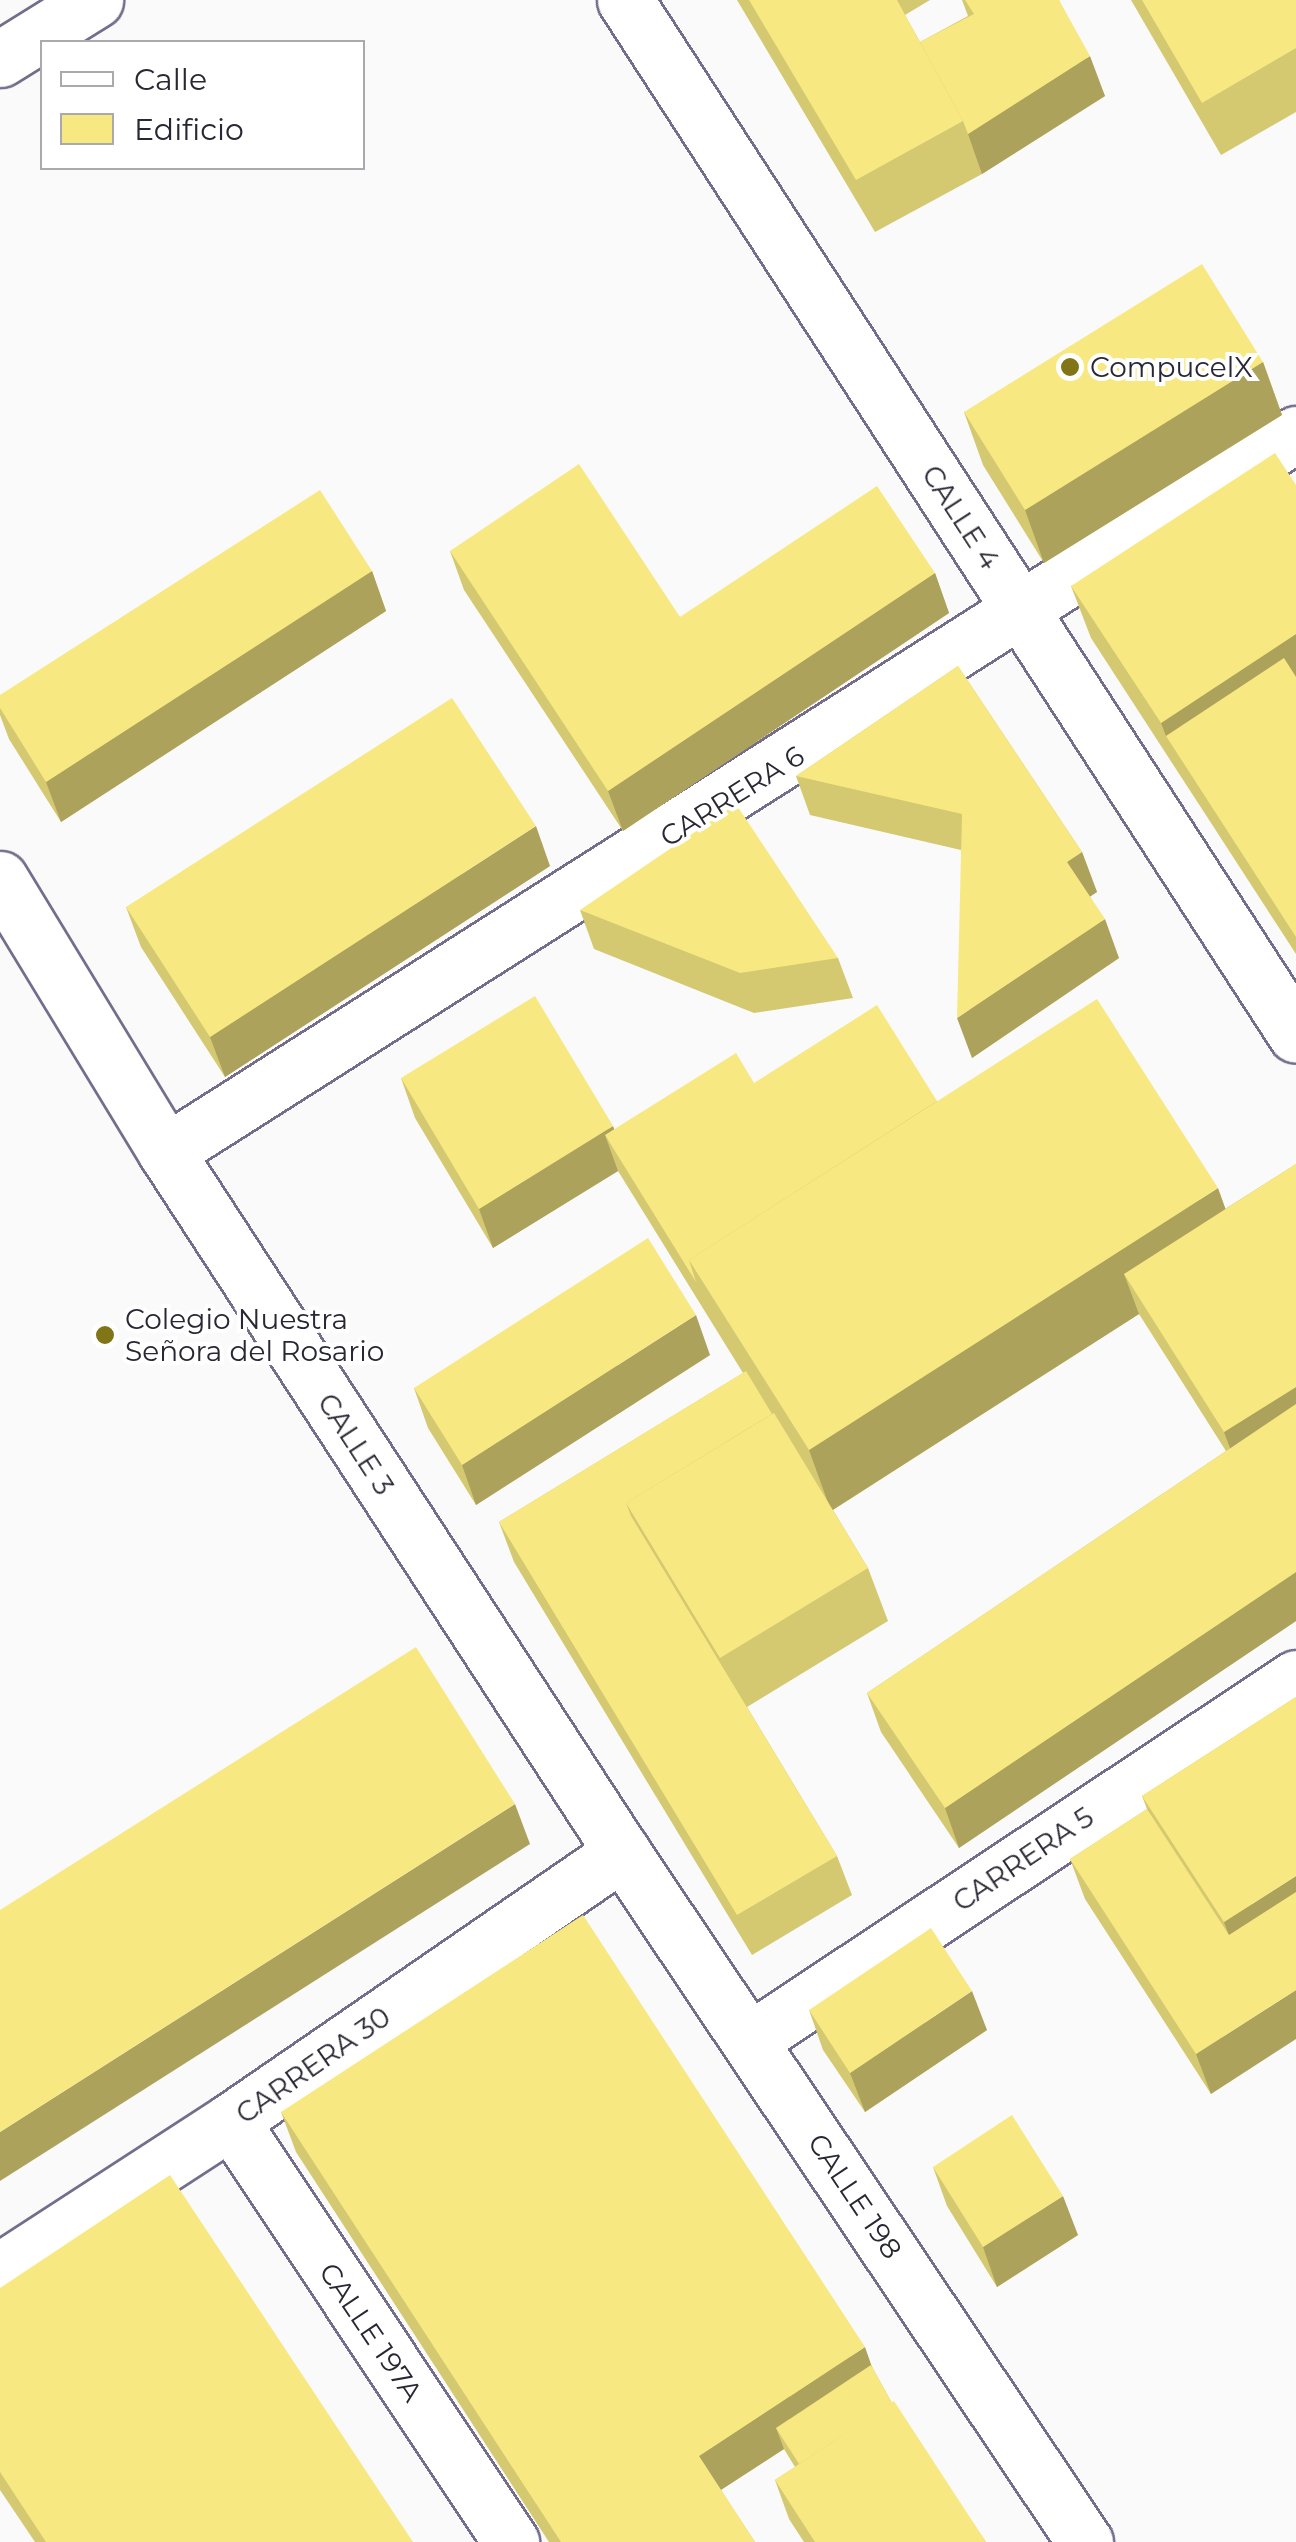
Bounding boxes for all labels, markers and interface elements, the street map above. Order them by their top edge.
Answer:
legend [40,40,365,170]
text: Calle [134,61,207,98]
text: Edificio [134,111,244,148]
place label: CompucelX [1090,350,1253,384]
marker: CompucelX [1059,356,1081,378]
street label: CALLE 4 [915,459,1007,575]
street label: CARRERA 6 [654,738,810,854]
place label: Colegio Nuestra Señora del Rosario [125,1302,384,1368]
marker: Colegio Nuestra Señora del Rosario [94,1324,116,1346]
street label: CALLE 3 [311,1387,401,1501]
street label: CARRERA 5 [946,1800,1100,1918]
street label: CARRERA 30 [229,1999,397,2131]
street label: CALLE 198 [801,2127,909,2265]
street label: CALLE 197A [312,2256,430,2408]

